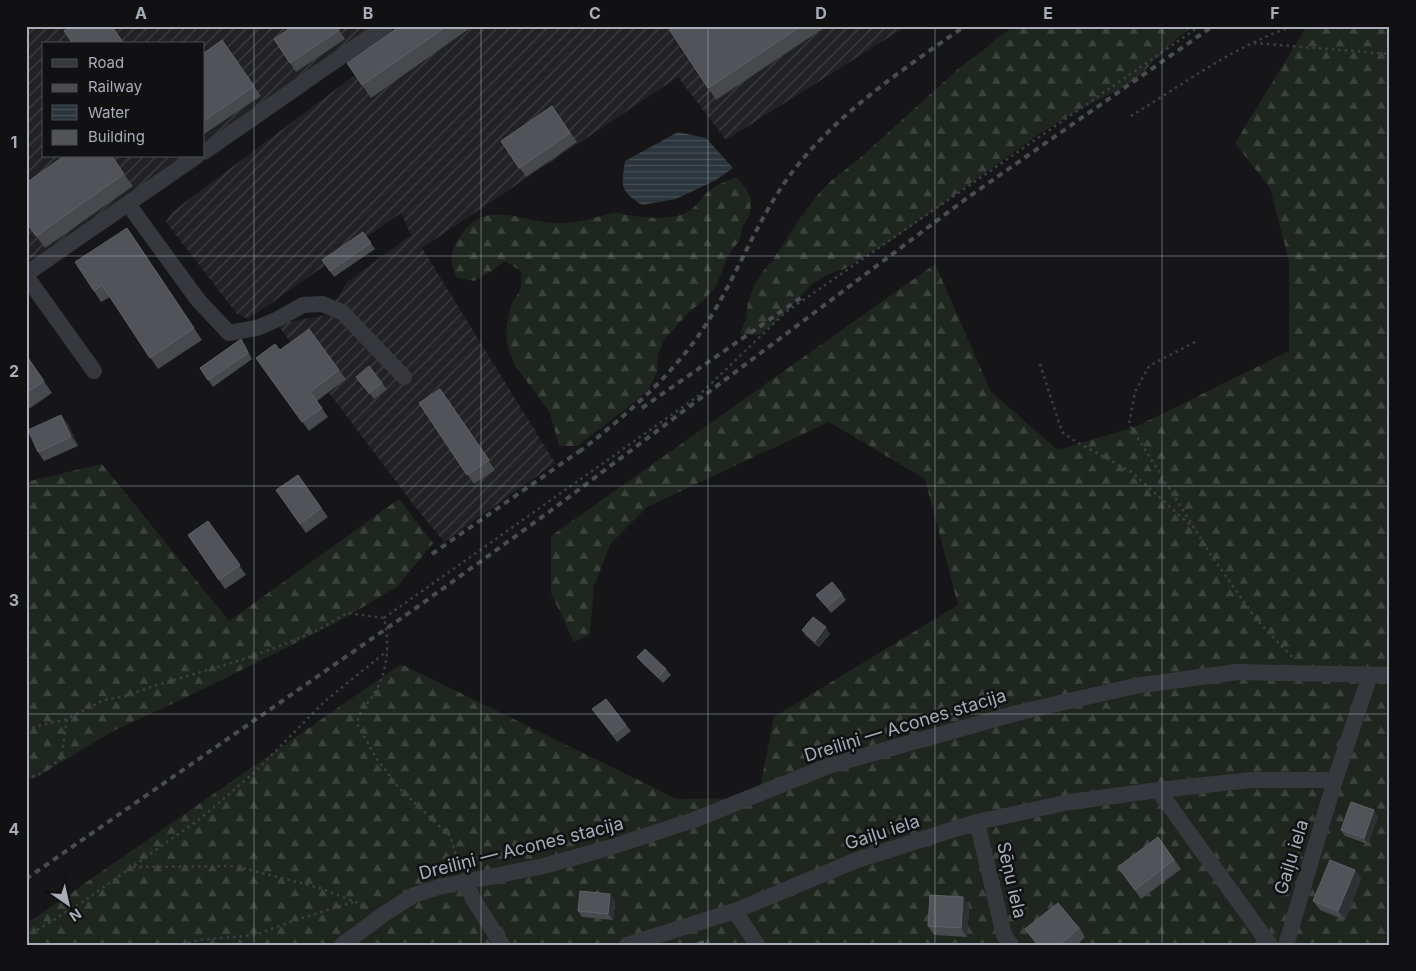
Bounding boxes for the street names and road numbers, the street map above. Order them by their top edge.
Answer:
street label: Dreiliņi — Acones stacija [801,684,1009,767]
street label: Gaiļu iela [842,810,922,855]
street label: Dreiliņi — Acones stacija [417,812,626,885]
street label: Gaiļu iela [1270,817,1313,897]
street label: Sēņu iela [992,840,1031,920]

